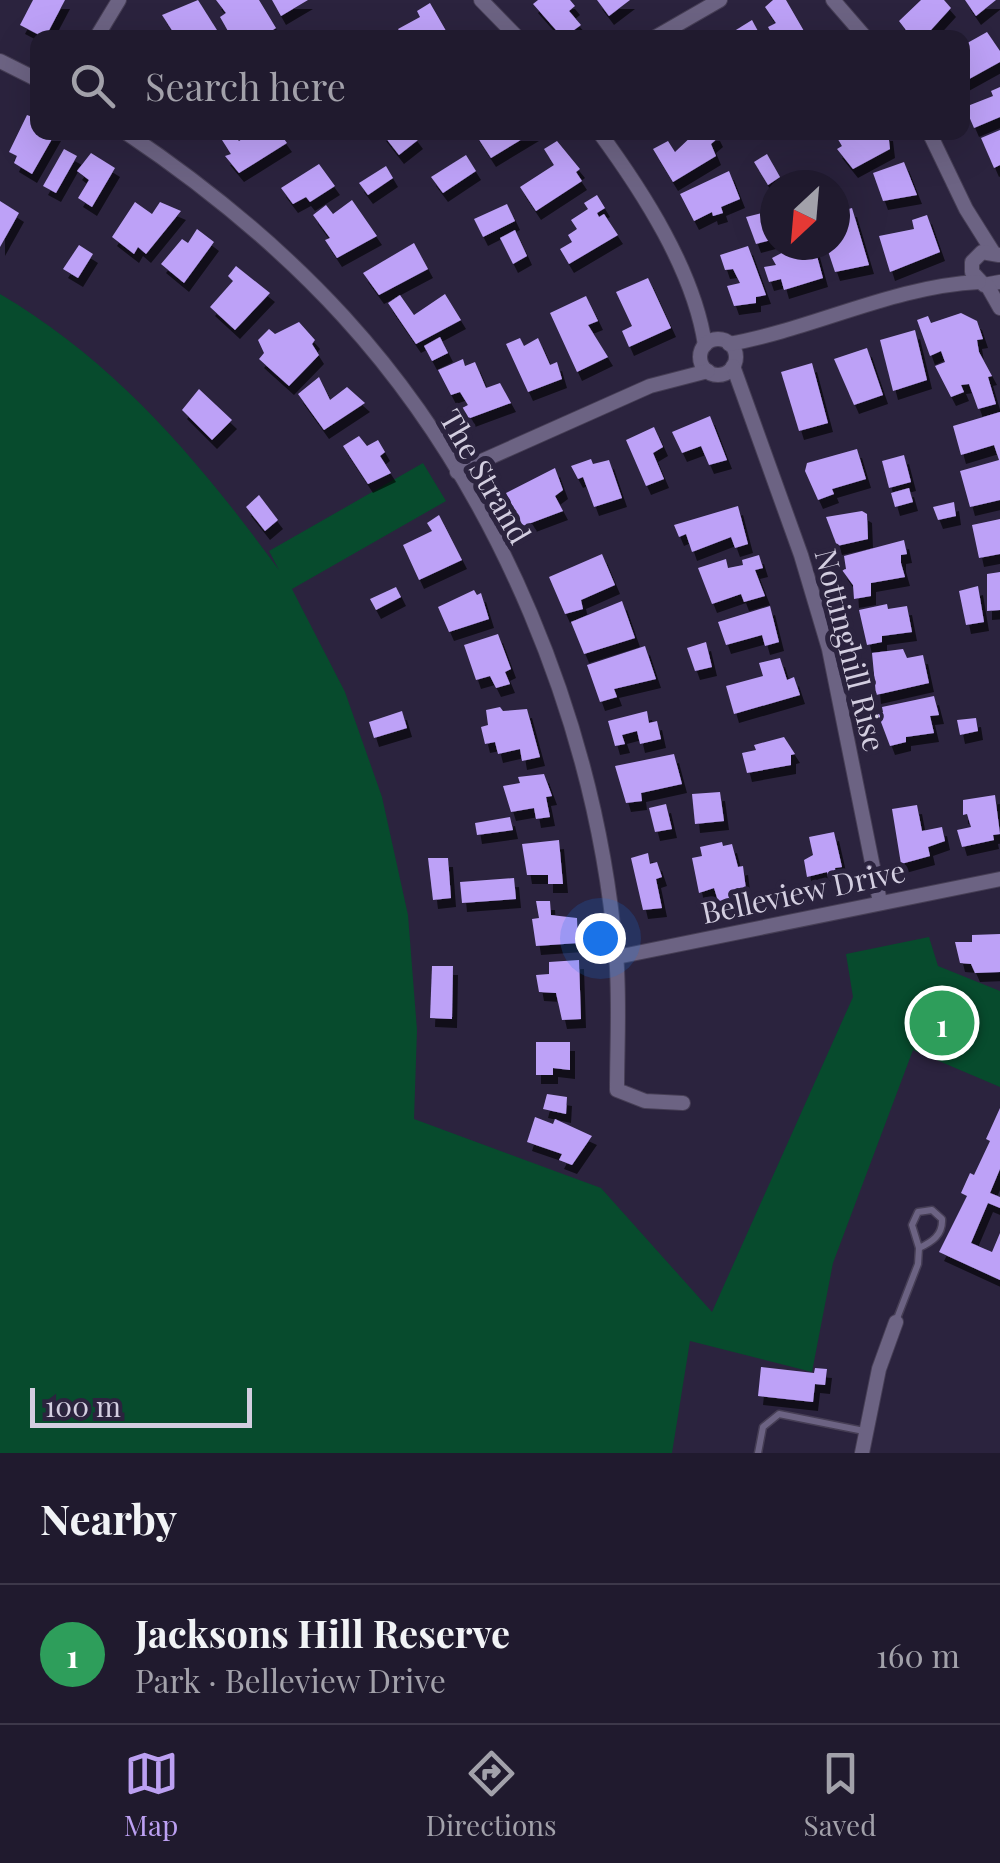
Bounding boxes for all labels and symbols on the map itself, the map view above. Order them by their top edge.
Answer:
north arrow [760,170,850,260]
street label: The Strand [431,401,541,551]
street label: Nottinghill Rise [807,545,895,755]
street label: Belleview Drive [697,850,909,932]
your location [575,913,626,964]
pin: 1 [910,986,974,1060]
scale bar [30,1383,252,1428]

